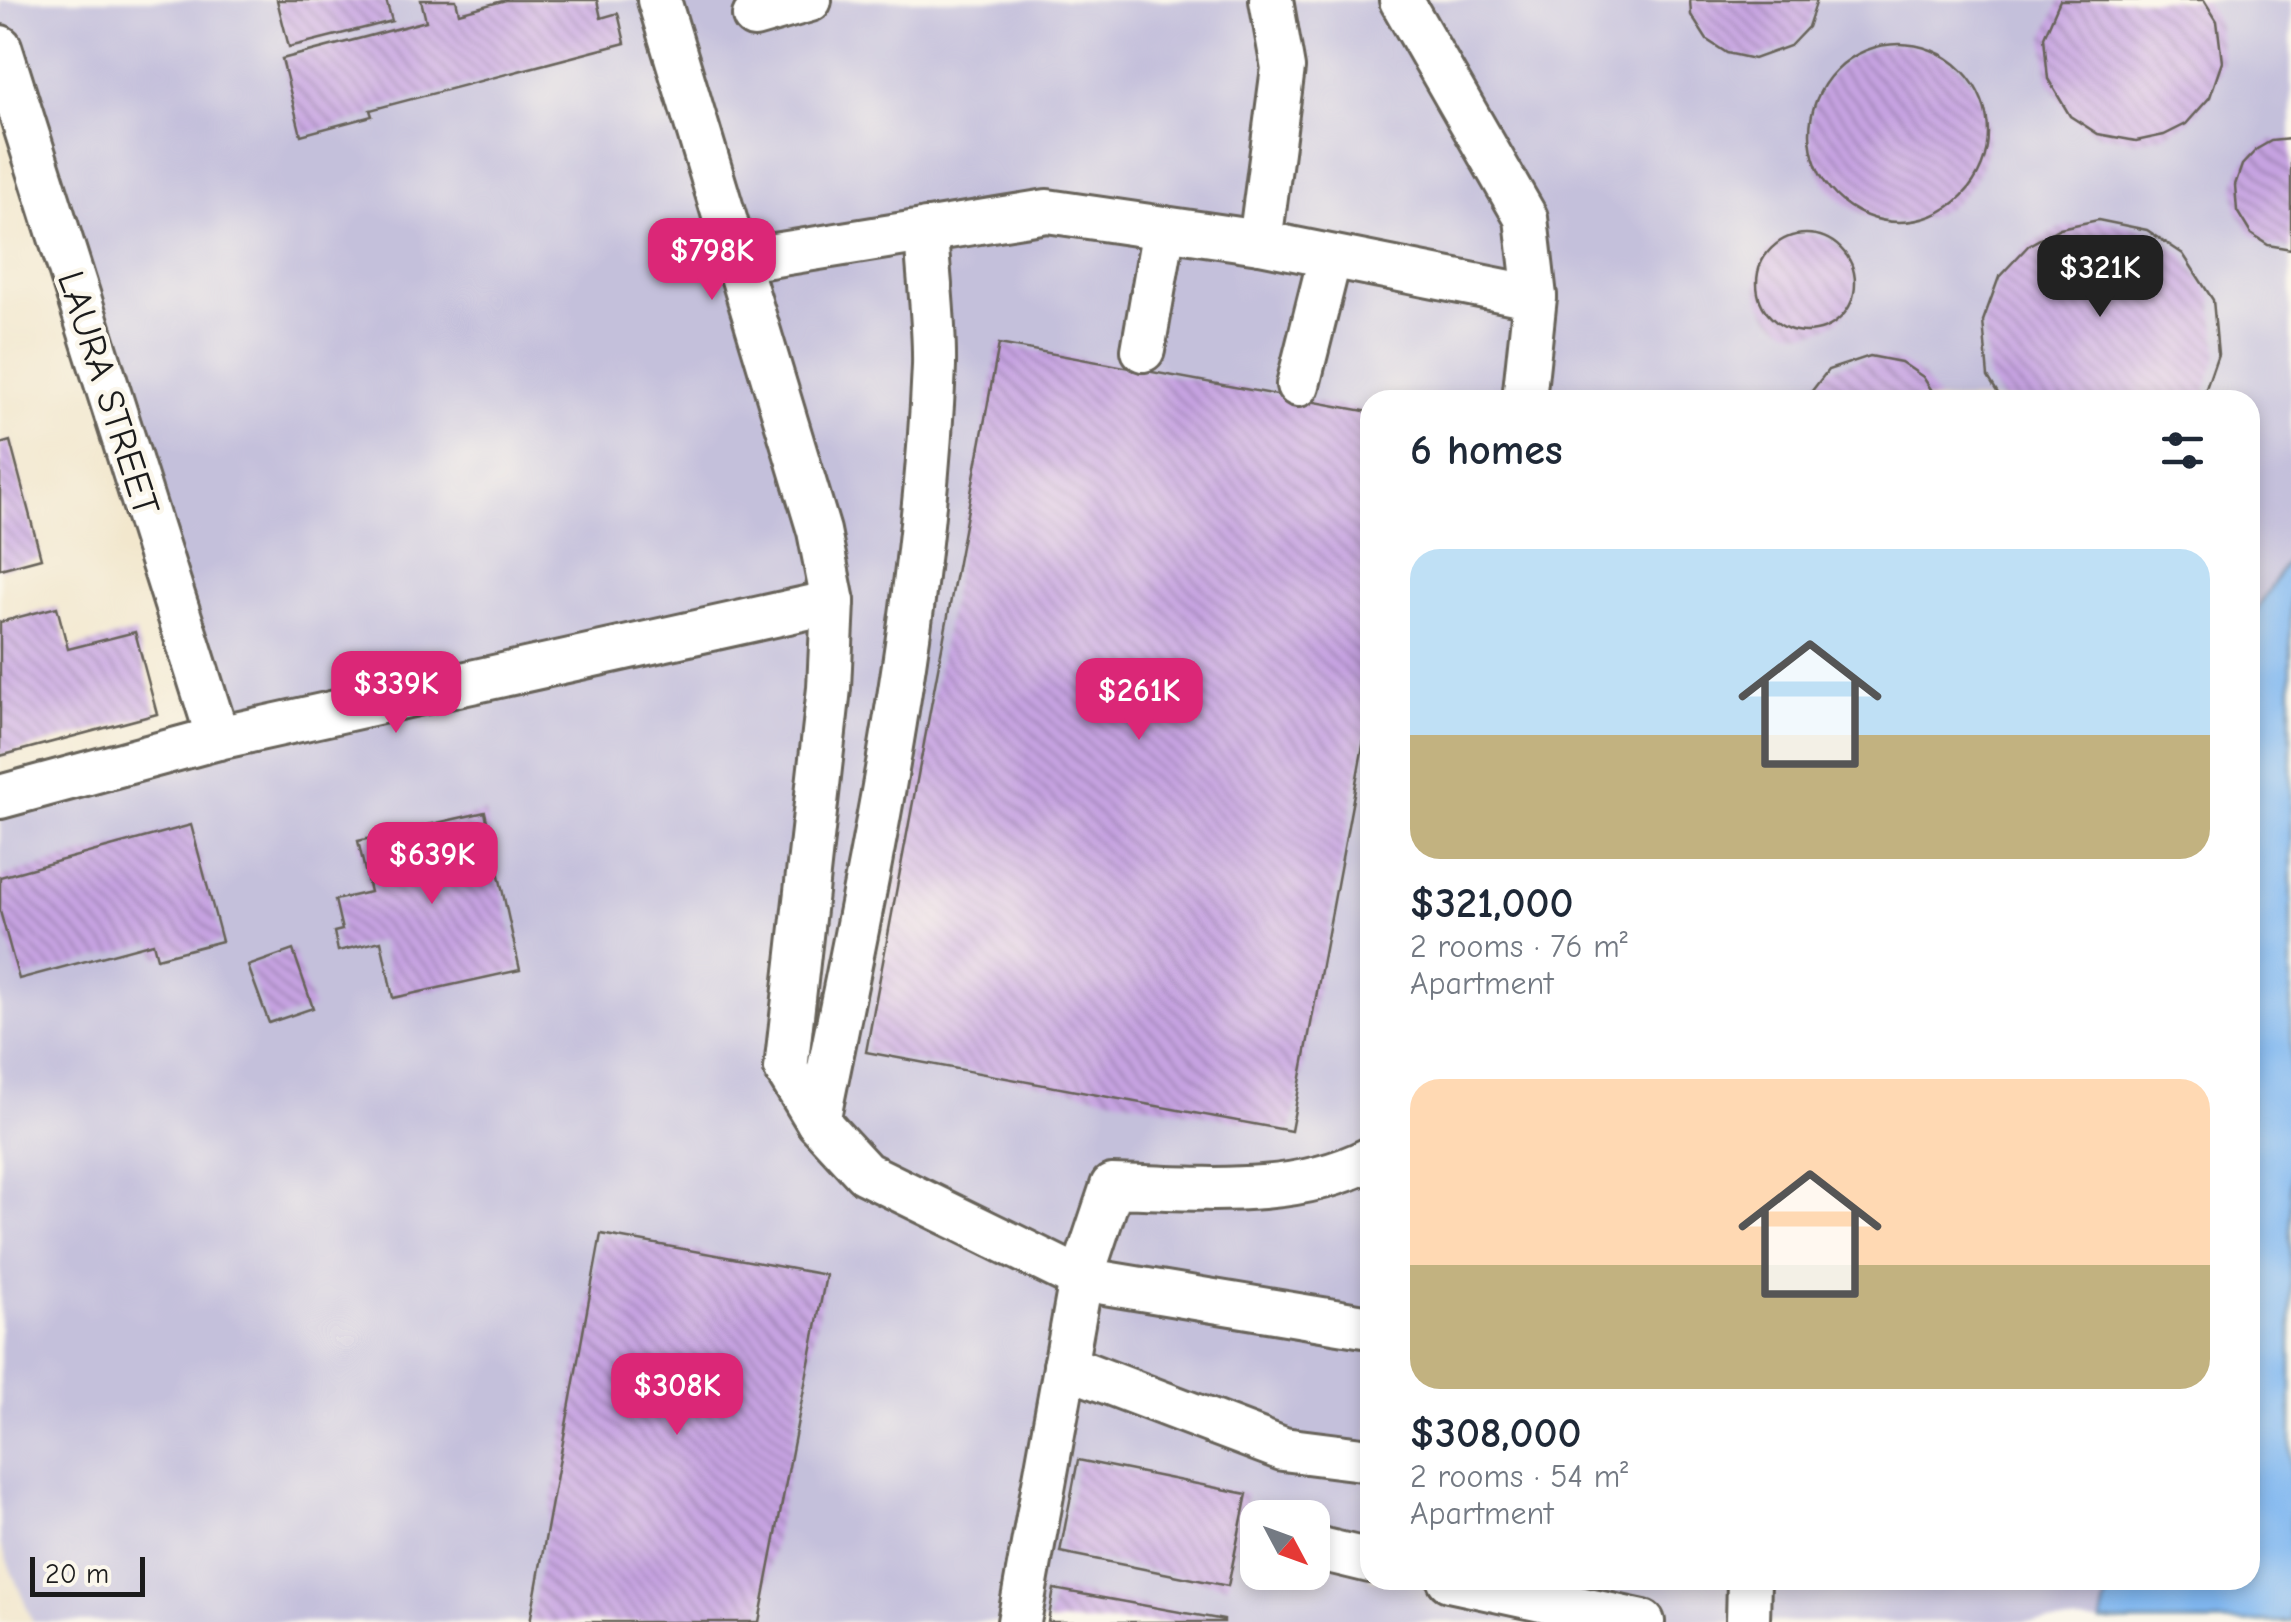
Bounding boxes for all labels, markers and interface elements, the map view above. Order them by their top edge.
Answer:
pin: $798K [642,218,782,303]
text: $798K [670,232,754,269]
pin: $321K [2030,235,2170,320]
text: $321K [2059,249,2141,286]
street label: LAURA STREET [48,266,168,521]
icon: filters [2155,423,2210,478]
text: 6 homes [1410,426,1563,475]
icon: home [1720,614,1900,794]
pin: $339K [326,651,466,736]
pin: $261K [1069,658,1209,743]
text: $339K [353,665,439,702]
text: $261K [1098,672,1180,709]
pin: $639K [362,822,502,907]
text: $639K [389,836,475,873]
text: $321,000 [1410,879,1574,928]
text: 2 rooms · 76 m² [1410,928,1628,965]
text: Apartment [1410,965,1553,1002]
icon: home [1720,1144,1900,1324]
pin: $308K [607,1353,747,1438]
text: $308K [633,1367,721,1404]
text: $308,000 [1410,1409,1582,1458]
text: 2 rooms · 54 m² [1410,1458,1628,1495]
text: Apartment [1410,1495,1553,1532]
north arrow [1240,1500,1330,1590]
map controls [1240,1500,1330,1590]
scale bar [30,1552,145,1596]
text: 20 m [45,1558,109,1590]

